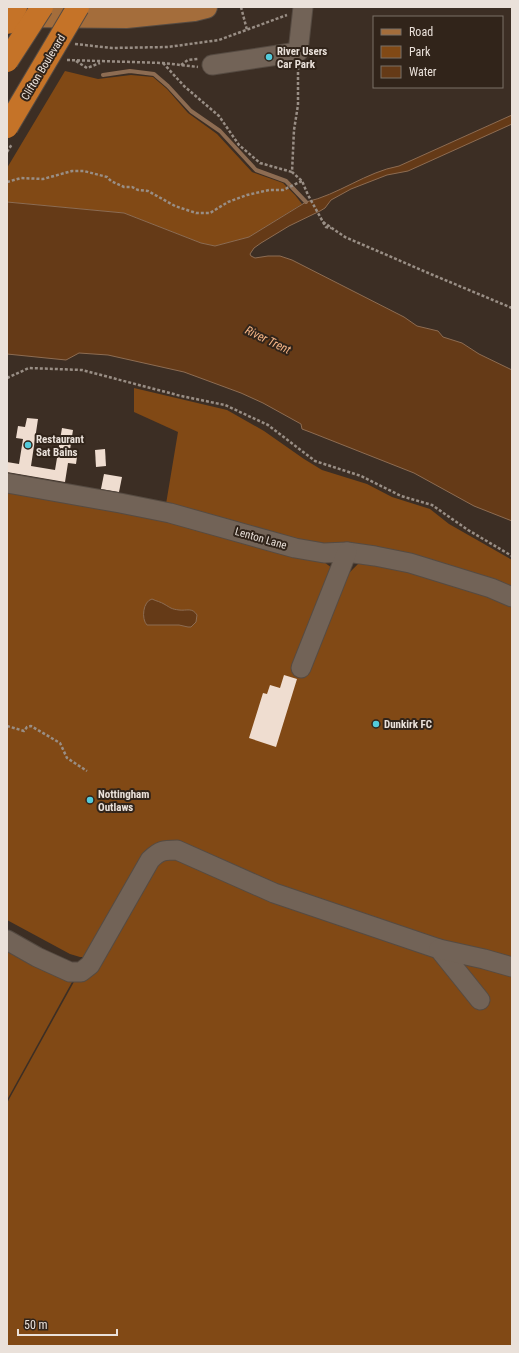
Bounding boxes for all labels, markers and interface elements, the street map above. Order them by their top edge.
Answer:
legend [373,16,503,88]
text: Road [409,25,433,39]
street label: Clifton Boulevard [19,32,68,102]
place label: River Users Car Park [277,45,327,71]
text: Park [409,45,431,59]
marker: River Users Car Park [264,52,274,62]
text: Water [409,65,437,79]
water label: River Trent [243,323,294,357]
place label: Restaurant Sat Bains [36,433,84,459]
marker: Restaurant Sat Bains [23,440,33,450]
street label: Lenton Lane [233,525,288,552]
place label: Dunkirk FC [384,718,432,731]
marker: Dunkirk FC [371,719,381,729]
place label: Nottingham Outlaws [98,788,149,814]
marker: Nottingham Outlaws [85,795,95,805]
scale bar [18,1311,117,1337]
text: 50 m [24,1318,48,1332]

